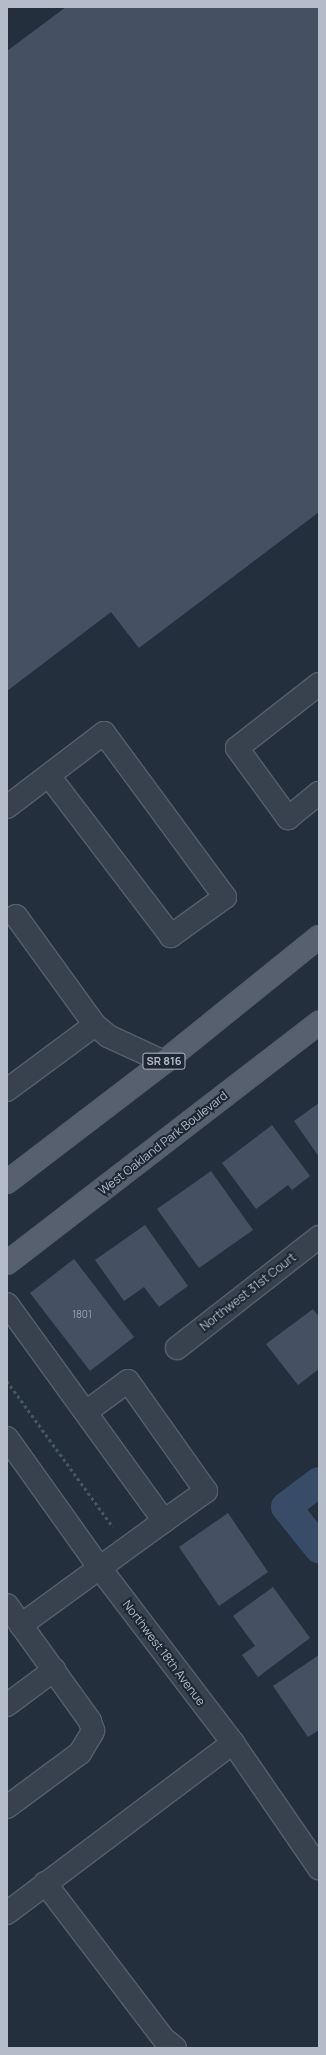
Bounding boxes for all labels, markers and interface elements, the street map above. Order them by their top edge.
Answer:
road number: SR 816 [142,1052,186,1070]
street label: West Oakland Park Boulevard [96,1088,230,1198]
street label: Northwest 31st Court [197,1250,299,1334]
house number: 1801 [72,1309,92,1321]
street label: Northwest 18th Avenue [120,1598,208,1708]

